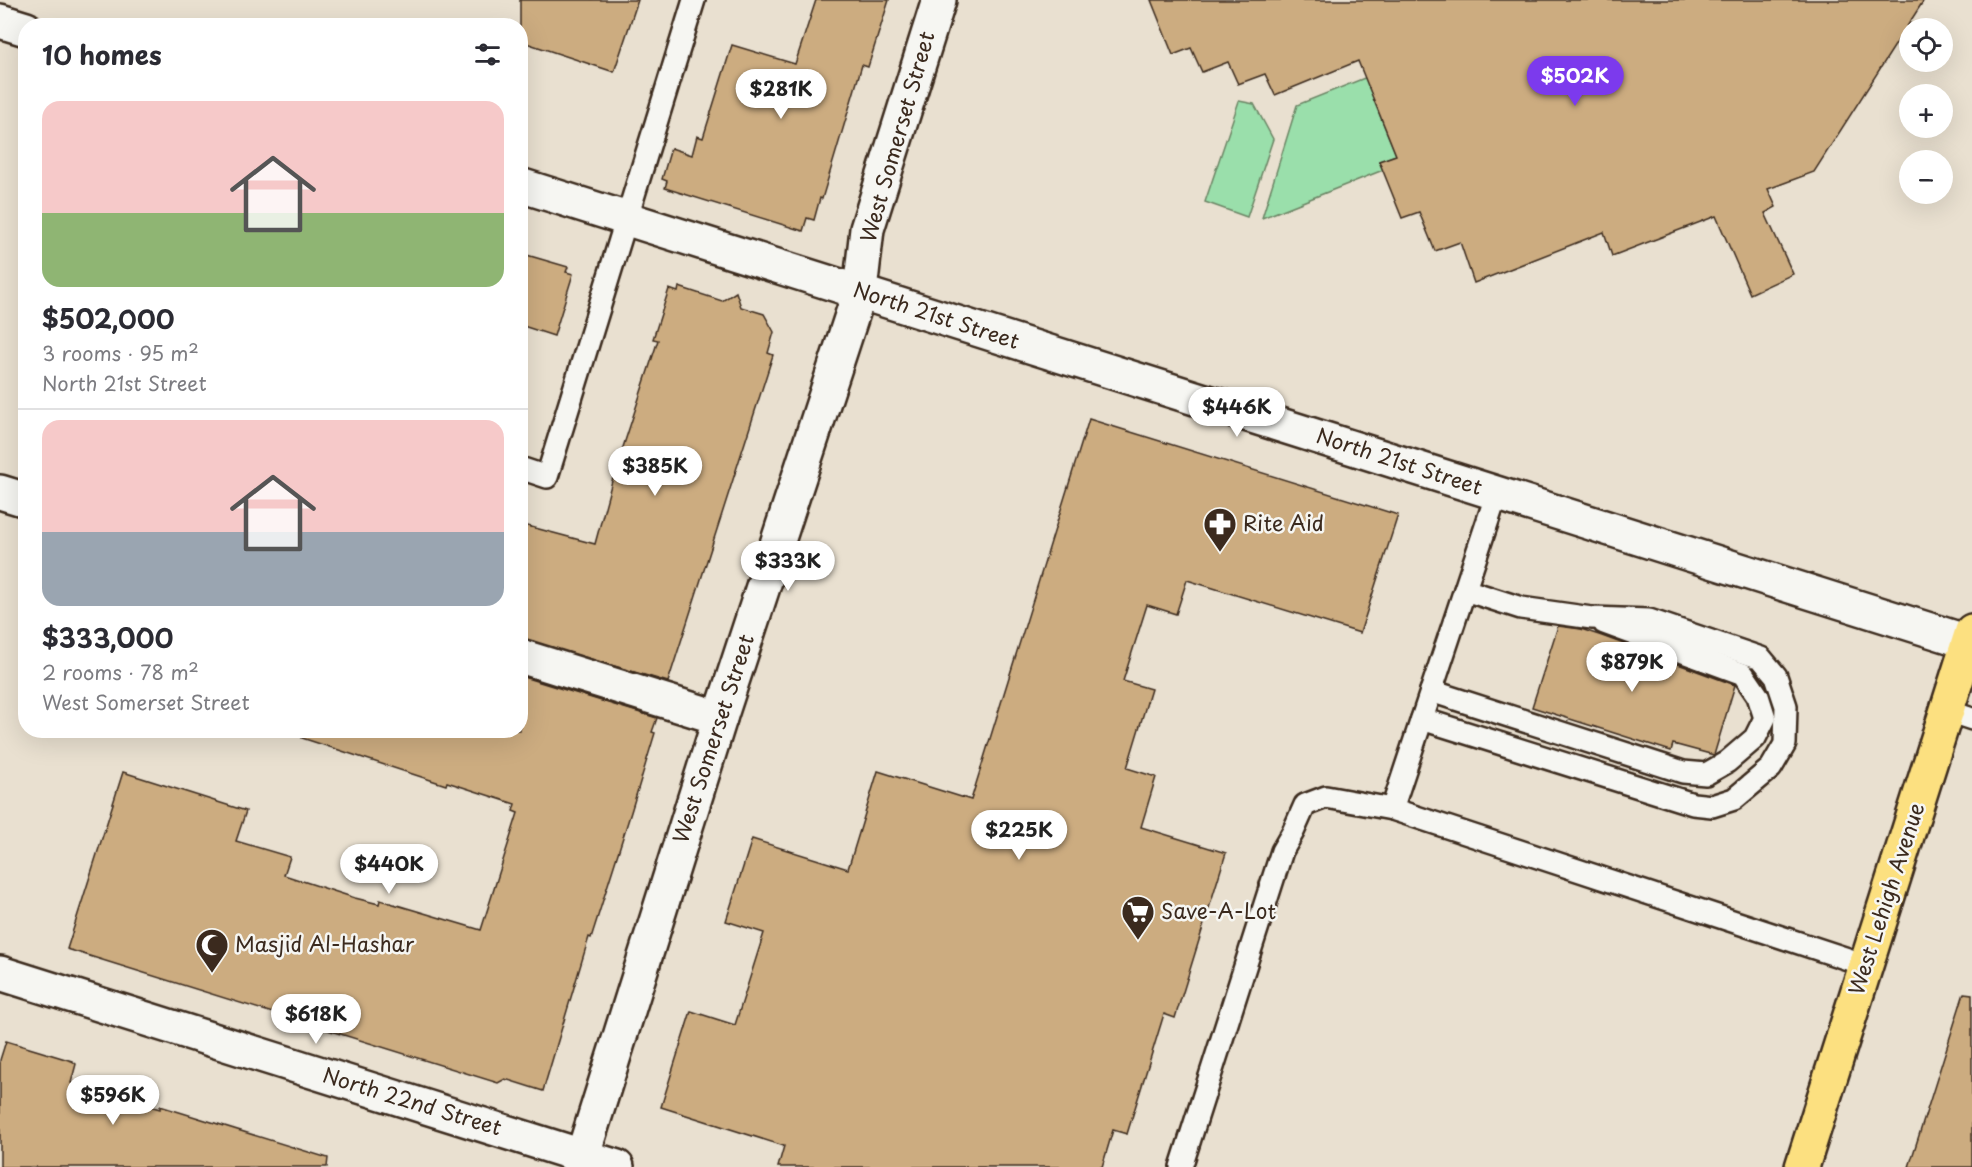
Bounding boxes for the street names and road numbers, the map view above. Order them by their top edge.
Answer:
street label: West Somerset Street [851,27,942,246]
street label: North 21st Street [849,272,1024,356]
street label: North 21st Street [1312,418,1487,502]
street label: West Somerset Street [663,630,761,847]
street label: West Lehigh Avenue [1839,798,1931,999]
street label: North 22nd Street [319,1058,506,1143]

